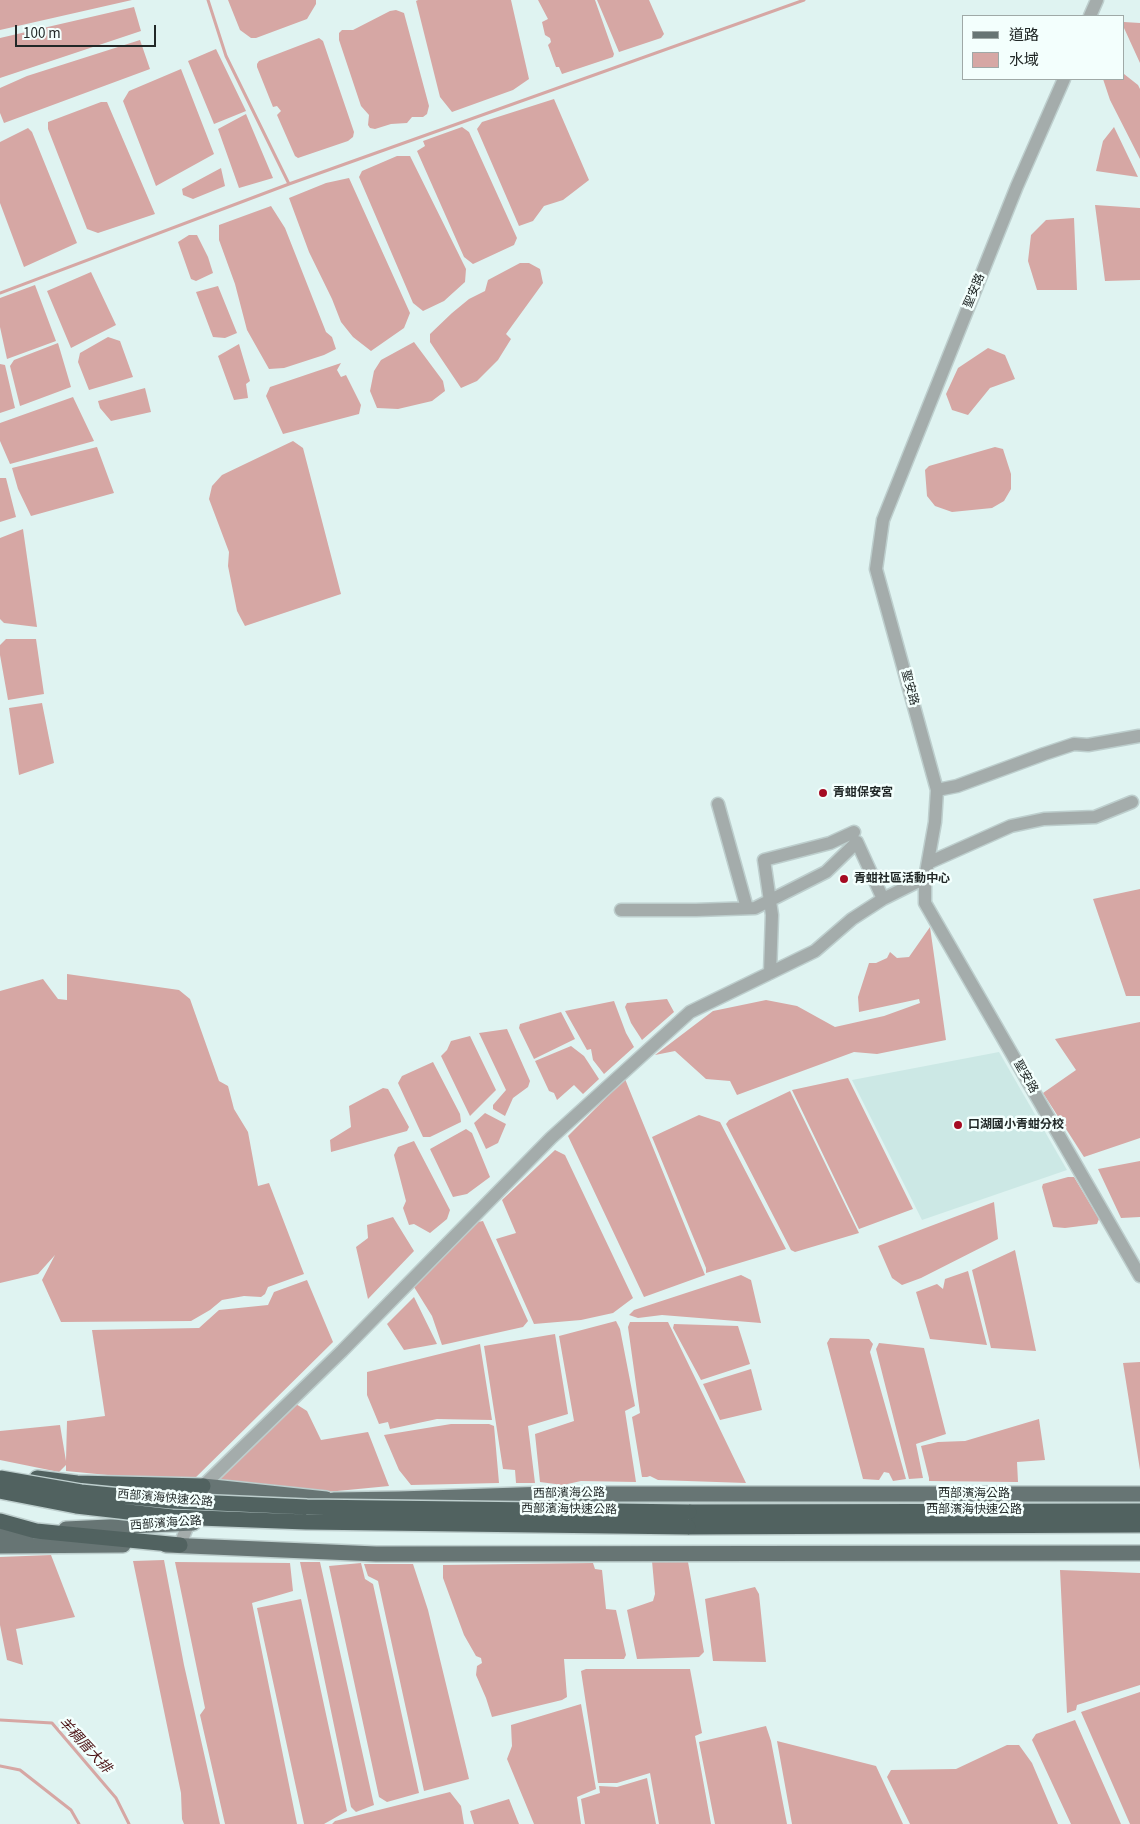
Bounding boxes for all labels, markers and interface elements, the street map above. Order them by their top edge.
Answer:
scale bar [18,15,159,47]
legend [962,15,1125,80]
text: 100 m [23,23,61,44]
text: 道路 [1009,25,1039,46]
text: 水域 [1009,50,1039,71]
street label: 聖安路 [962,272,988,310]
street label: 聖安路 [897,669,921,707]
place label: 青蚶保安宮 [833,786,893,800]
marker: 青蚶保安宮 [817,787,829,799]
place label: 青蚶社區活動中心 [854,872,950,886]
marker: 青蚶社區活動中心 [838,873,850,885]
street label: 聖安路 [1010,1058,1040,1096]
place label: 口湖國小青蚶分校 [968,1118,1064,1132]
marker: 口湖國小青蚶分校 [952,1119,964,1131]
street label: 西部濱海公路 [533,1486,605,1502]
street label: 西部濱海公路 [938,1487,1010,1501]
street label: 西部濱海快速公路 [117,1488,213,1510]
street label: 西部濱海快速公路 [521,1502,617,1518]
street label: 西部濱海快速公路 [926,1503,1022,1517]
street label: 西部濱海公路 [130,1514,202,1534]
water label: 羊稠厝大排 [54,1715,114,1777]

